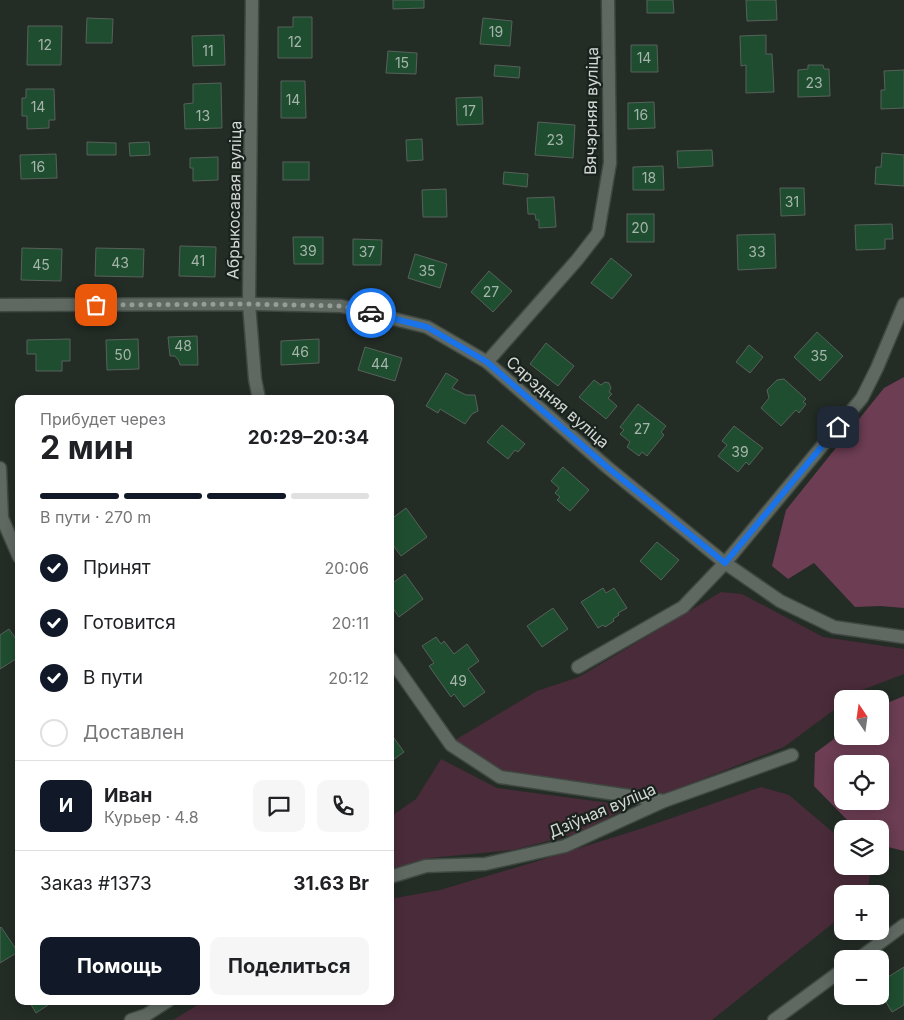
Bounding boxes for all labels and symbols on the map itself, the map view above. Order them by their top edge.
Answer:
house number: 19 [489,23,503,40]
house number: 12 [288,33,302,50]
house number: 12 [38,36,52,53]
house number: 11 [202,42,214,59]
street label: Вячэрняя вуліца [580,47,602,175]
house number: 14 [637,49,651,66]
house number: 15 [395,54,409,71]
house number: 23 [805,74,823,91]
house number: 14 [286,91,300,108]
house number: 14 [31,98,45,115]
house number: 17 [462,102,476,119]
house number: 16 [634,106,648,123]
house number: 13 [196,107,210,124]
street label: Абрыкосавая вуліца [223,121,245,279]
house number: 23 [546,131,564,148]
house number: 16 [31,158,45,175]
house number: 18 [642,169,656,186]
house number: 31 [785,193,799,210]
house number: 20 [631,219,649,236]
house number: 39 [299,242,317,259]
house number: 37 [359,243,375,260]
house number: 33 [748,243,766,260]
house number: 41 [191,252,205,269]
house number: 43 [111,254,129,271]
house number: 45 [32,256,50,273]
house number: 35 [418,262,436,279]
house number: 27 [483,283,499,300]
pin [75,284,117,326]
courier [346,288,396,338]
house number: 48 [174,337,192,354]
house number: 46 [291,343,309,360]
house number: 50 [114,346,132,363]
house number: 35 [810,347,828,364]
street label: Сярэдняя вуліца [502,352,614,452]
house number: 44 [371,355,389,372]
pin [817,406,859,448]
house number: 27 [634,420,650,437]
house number: 39 [731,443,749,460]
house number: 49 [449,672,467,689]
north arrow [834,690,889,745]
street label: Дзіўная вуліца [545,778,659,842]

